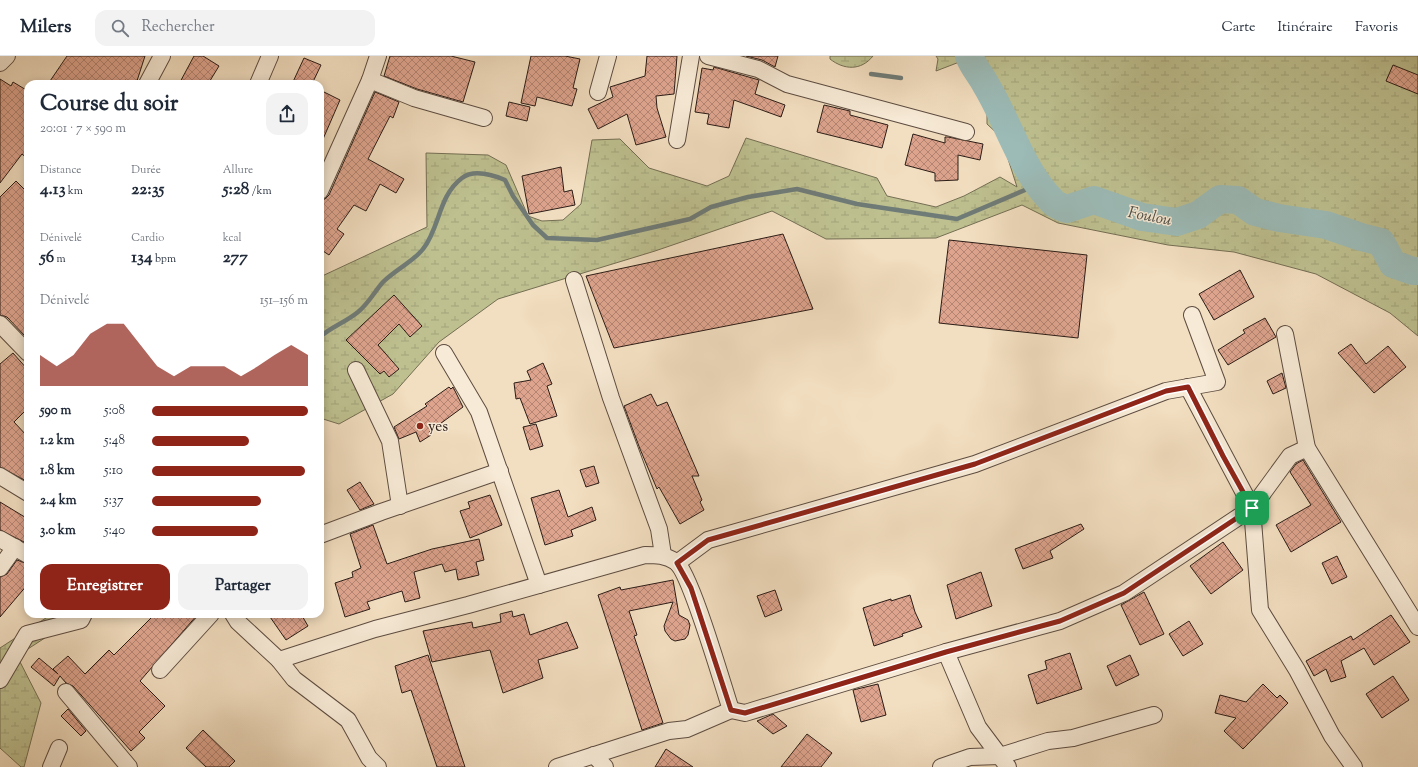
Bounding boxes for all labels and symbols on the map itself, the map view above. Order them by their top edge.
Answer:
water label: Foulou [1126,202,1174,233]
place label: yes [428,417,448,438]
marker: yes [415,421,425,431]
pin [1235,491,1269,525]

